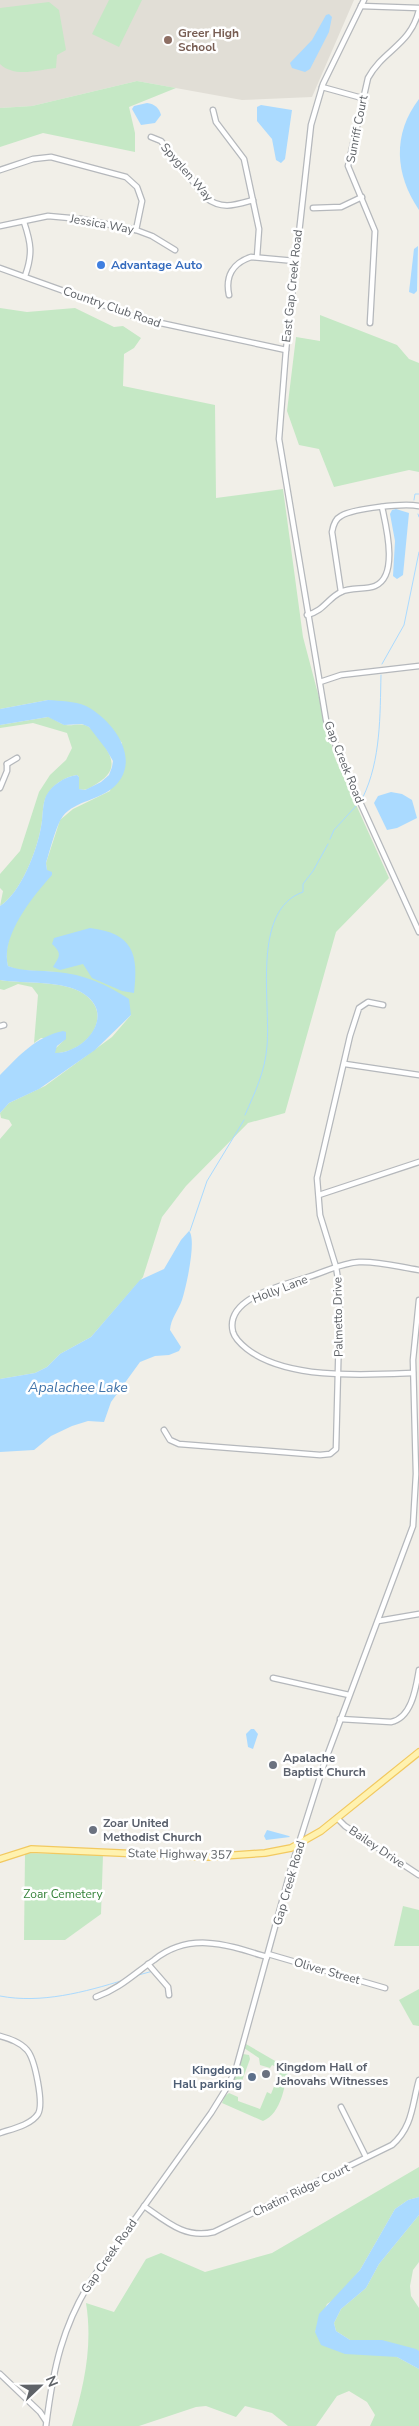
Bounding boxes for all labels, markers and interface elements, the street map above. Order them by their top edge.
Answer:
place label: Greer High School [178,25,239,55]
marker: Greer High School [162,34,174,46]
street label: Sunriff Court [343,93,372,164]
street label: Spyglen Way [157,140,217,205]
street label: Jessica Way [68,210,136,238]
street label: East Gap Creek Road [278,229,306,343]
place label: Advantage Auto [111,257,202,273]
marker: Advantage Auto [95,259,107,271]
street label: Country Club Road [61,283,163,331]
street label: Gap Creek Road [320,719,368,805]
street label: Holly Lane [250,1271,310,1307]
street label: Palmetto Drive [329,1277,347,1357]
water label: Apalachee Lake [27,1378,128,1397]
place label: Apalache Baptist Church [283,1750,366,1780]
marker: Apalache Baptist Church [267,1759,279,1771]
place label: Zoar United Methodist Church [103,1815,202,1845]
street label: Bailey Drive [346,1822,408,1872]
marker: Zoar United Methodist Church [87,1824,99,1836]
street label: Gap Creek Road [269,1839,309,1927]
street label: State Highway 357 [128,1845,232,1863]
park label: Zoar Cemetery [23,1886,103,1902]
street label: Oliver Street [292,1954,363,1988]
place label: Kingdom Hall of Jehovahs Witnesses [275,2059,388,2089]
place label: Kingdom Hall parking [173,2062,242,2092]
marker: Kingdom Hall of Jehovahs Witnesses [260,2068,272,2080]
marker: Kingdom Hall parking [246,2071,258,2083]
street label: Chatim Ridge Court [250,2159,353,2220]
street label: Gap Creek Road [77,2216,141,2296]
north arrow [15,2361,65,2411]
text: N [41,2373,62,2390]

